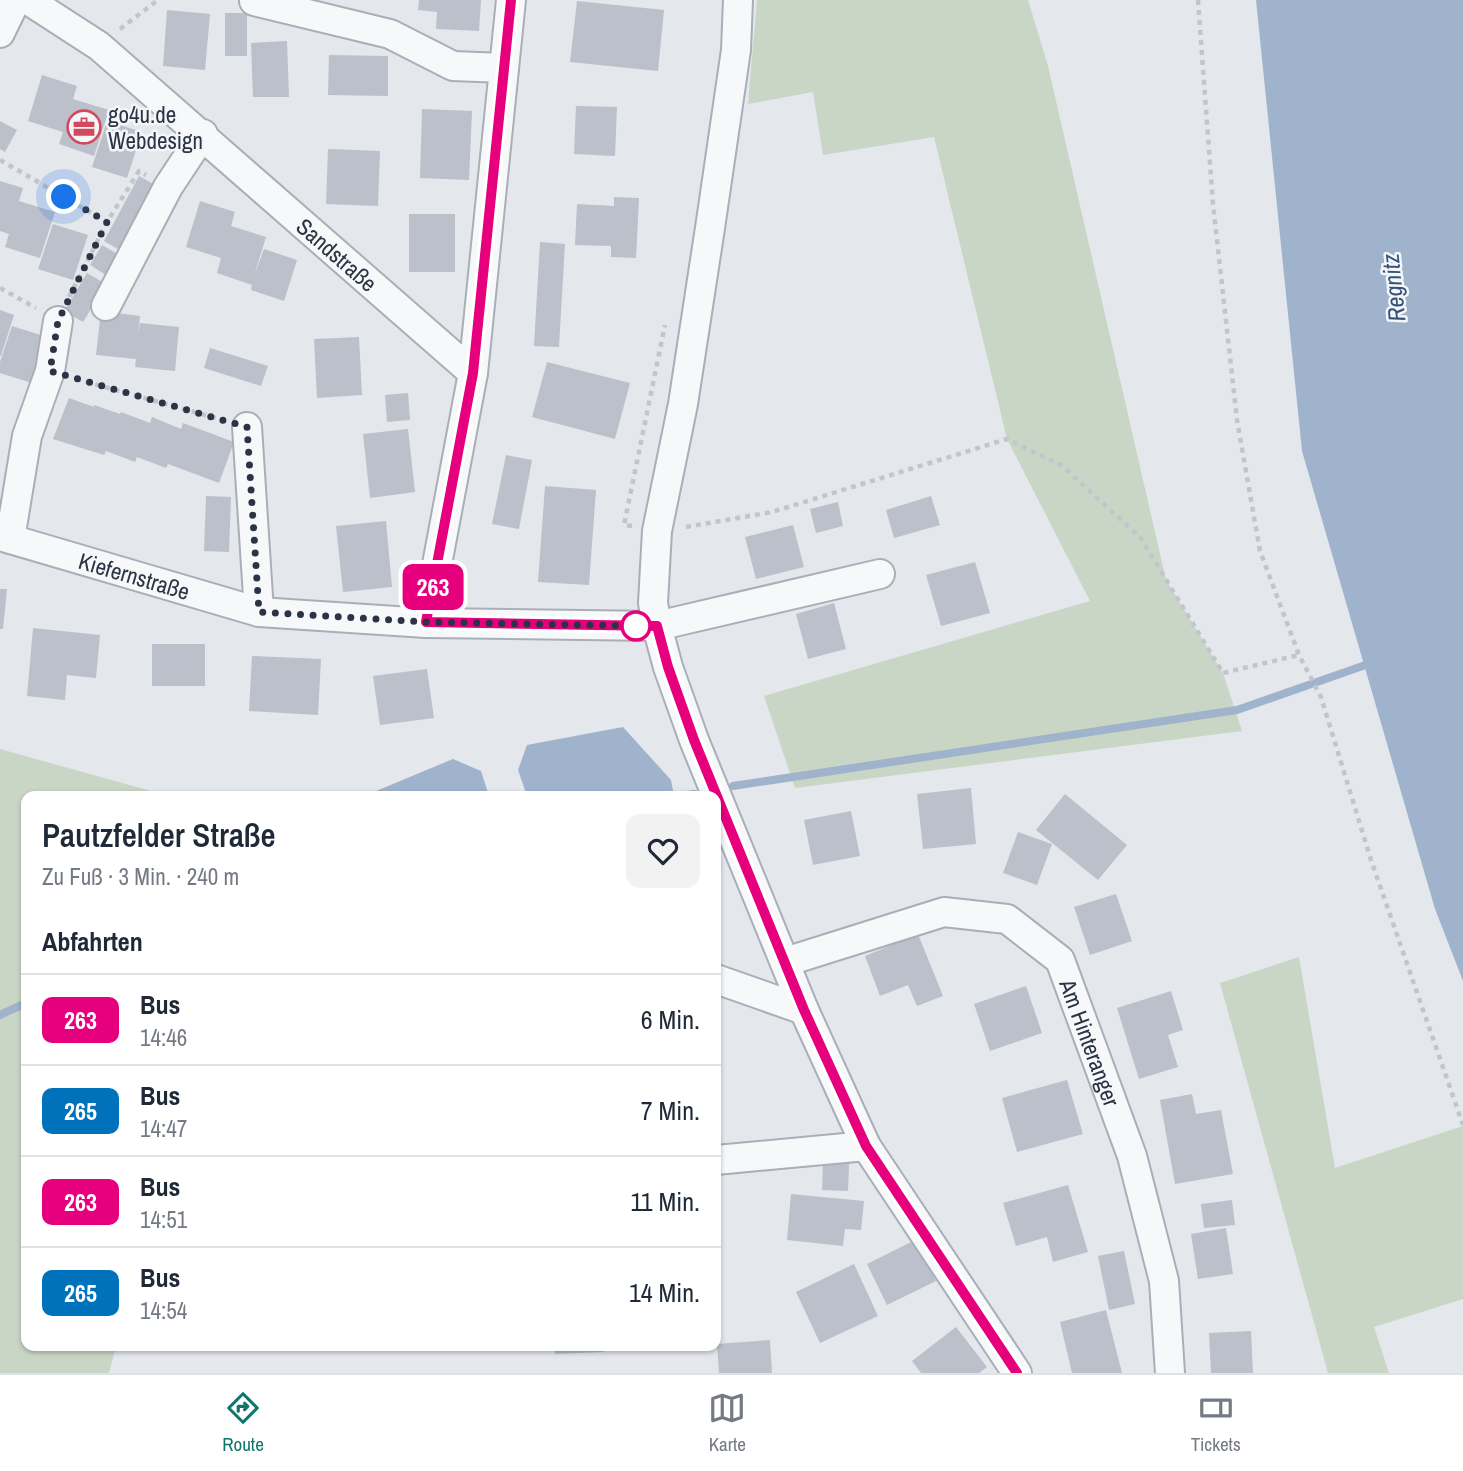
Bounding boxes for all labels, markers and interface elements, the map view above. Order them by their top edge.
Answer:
place label: go4u.de Webdesign [108,99,203,156]
office icon: go4u.de Webdesign [65,108,103,146]
your location [46,179,81,214]
street label: Sandstraße [290,210,384,298]
water label: Regnitz [1374,252,1412,323]
street label: Kiefernstraße [75,544,194,606]
line badge: 263 [393,564,473,610]
text: 263 [417,571,449,603]
unlabelled marker [621,611,651,641]
text: Pautzfelder Straße [42,813,276,857]
button: heart [626,814,700,888]
text: Zu Fuß · 3 Min. · 240 m [42,861,239,892]
text: Abfahrten [42,924,143,959]
street label: Am Hinteranger [1052,974,1128,1111]
text: Bus [140,987,180,1022]
text: 6 Min. [641,1002,700,1037]
text: 263 [64,1004,97,1036]
text: 14:46 [140,1022,187,1053]
text: Bus [140,1078,180,1113]
text: 7 Min. [641,1093,700,1128]
text: 265 [64,1095,97,1127]
text: 14:47 [140,1113,187,1144]
text: Bus [140,1169,180,1204]
text: 11 Min. [630,1184,700,1219]
text: 263 [64,1186,97,1218]
text: 14:51 [140,1204,187,1235]
text: Bus [140,1260,180,1295]
text: 14 Min. [629,1275,700,1310]
text: 265 [64,1277,97,1309]
text: 14:54 [140,1295,187,1326]
tab: Route [222,1389,264,1457]
tab: Karte [708,1389,746,1457]
tab: Tickets [1191,1389,1241,1457]

